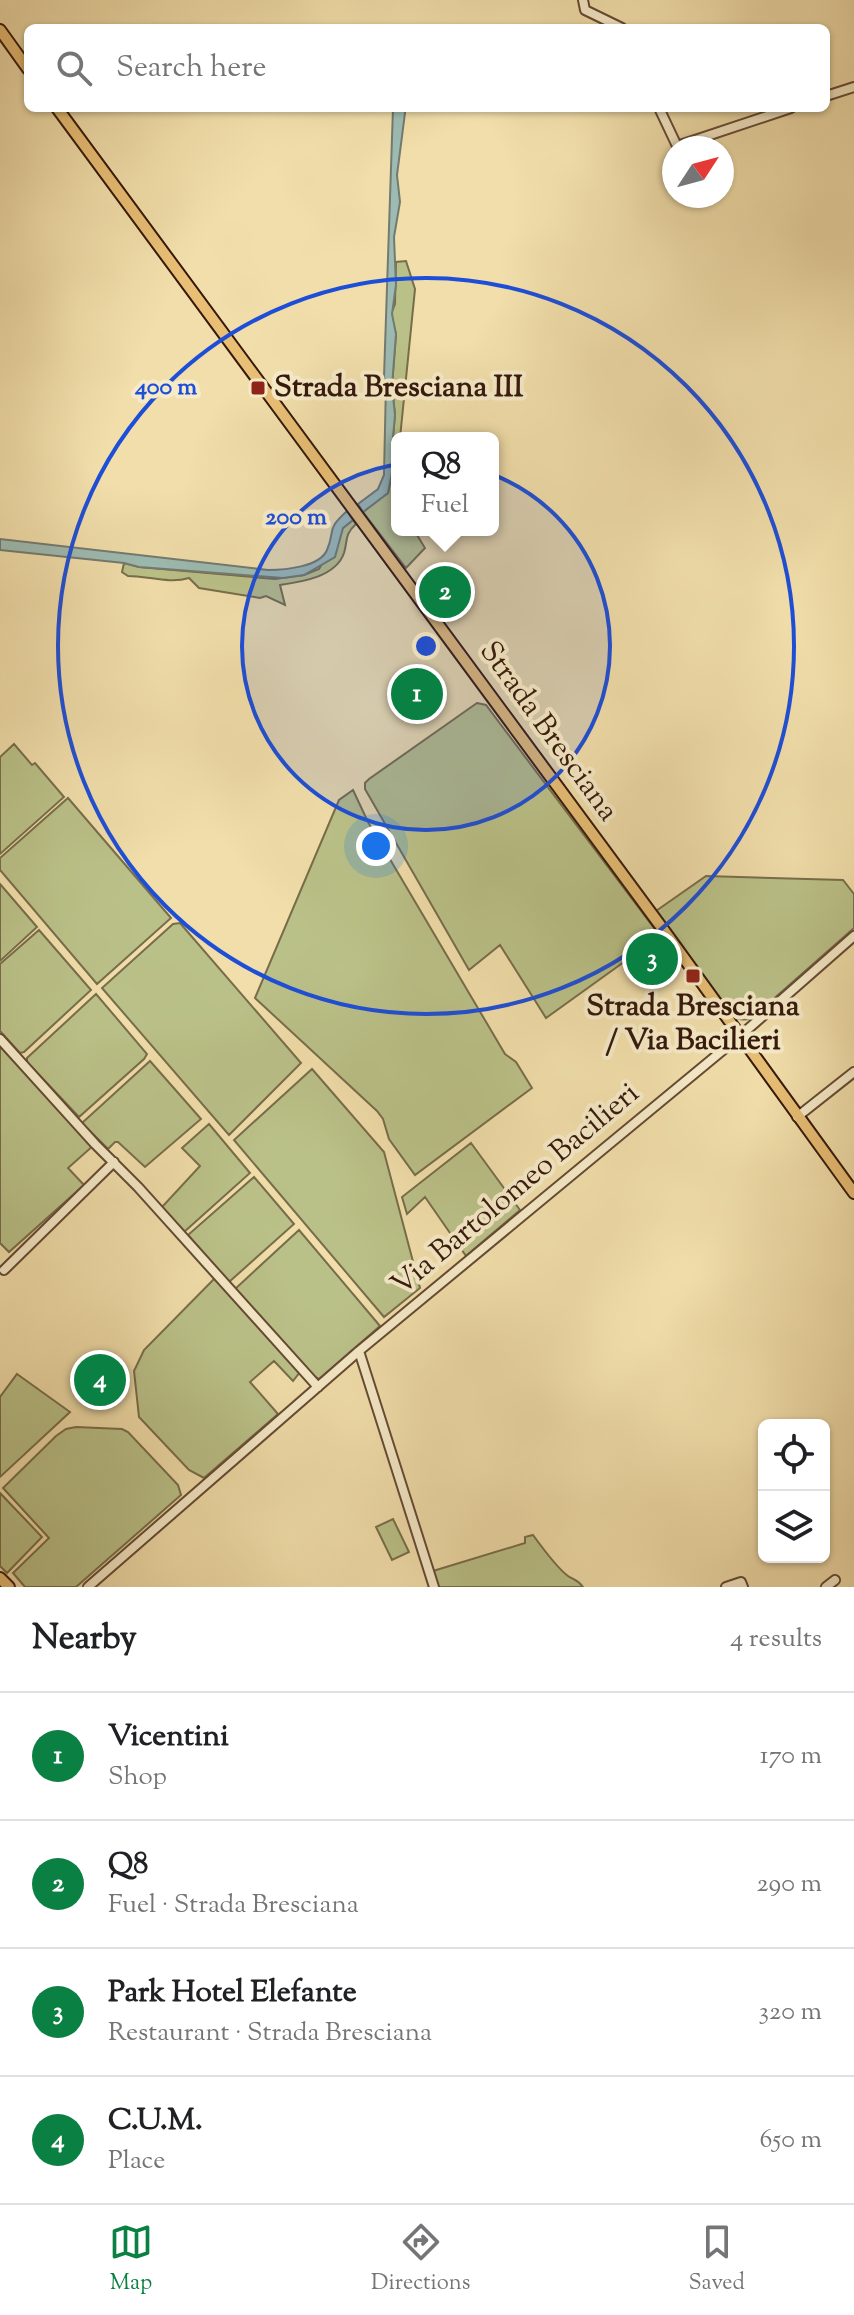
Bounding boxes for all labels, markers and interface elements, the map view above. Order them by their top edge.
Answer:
search box [24,24,830,112]
icon: search [52,46,96,90]
text: Search here [116,47,266,90]
north arrow [662,136,734,208]
place label: Strada Bresciana III [274,367,523,410]
text: 400 m [134,371,197,405]
marker: Strada Bresciana III [249,379,267,397]
popup [391,432,499,536]
text: Q8 [421,444,461,487]
text: Fuel [421,487,469,524]
text: 200 m [265,501,327,535]
pin: 2 [419,562,471,622]
centre of rings [412,632,440,660]
street label: Strada Bresciana [468,633,628,831]
pin: 1 [391,664,443,724]
your location [356,826,396,866]
pin: 3 [626,929,678,989]
marker: Strada Bresciana / Via Bacilieri [684,967,702,985]
place label: Strada Bresciana / Via Bacilieri [586,986,800,1063]
street label: Via Bartolomeo Bacilieri [383,1073,649,1307]
pin: 4 [74,1350,126,1410]
map controls [758,1419,830,1563]
button: locate [758,1419,830,1491]
button: layers [758,1491,830,1563]
text: Nearby [32,1615,137,1664]
text: 4 results [730,1621,822,1658]
text: Vicentini [108,1716,229,1759]
text: 1 [54,1738,62,1775]
text: 170 m [760,1738,822,1775]
text: Shop [108,1759,167,1796]
text: Q8 [108,1844,148,1887]
text: 2 [52,1866,64,1903]
text: 290 m [756,1866,822,1903]
text: Fuel · Strada Bresciana [108,1887,359,1924]
text: Park Hotel Elefante [108,1972,357,2015]
text: 3 [53,1994,63,2031]
text: 320 m [759,1994,822,2031]
text: Restaurant · Strada Bresciana [108,2015,432,2052]
text: C.U.M. [108,2100,203,2143]
text: 4 [51,2122,65,2159]
text: 650 m [759,2122,822,2159]
text: Place [108,2143,165,2180]
tab: Map [109,2220,153,2300]
tab: Directions [371,2220,470,2300]
tab: Saved [688,2220,745,2300]

